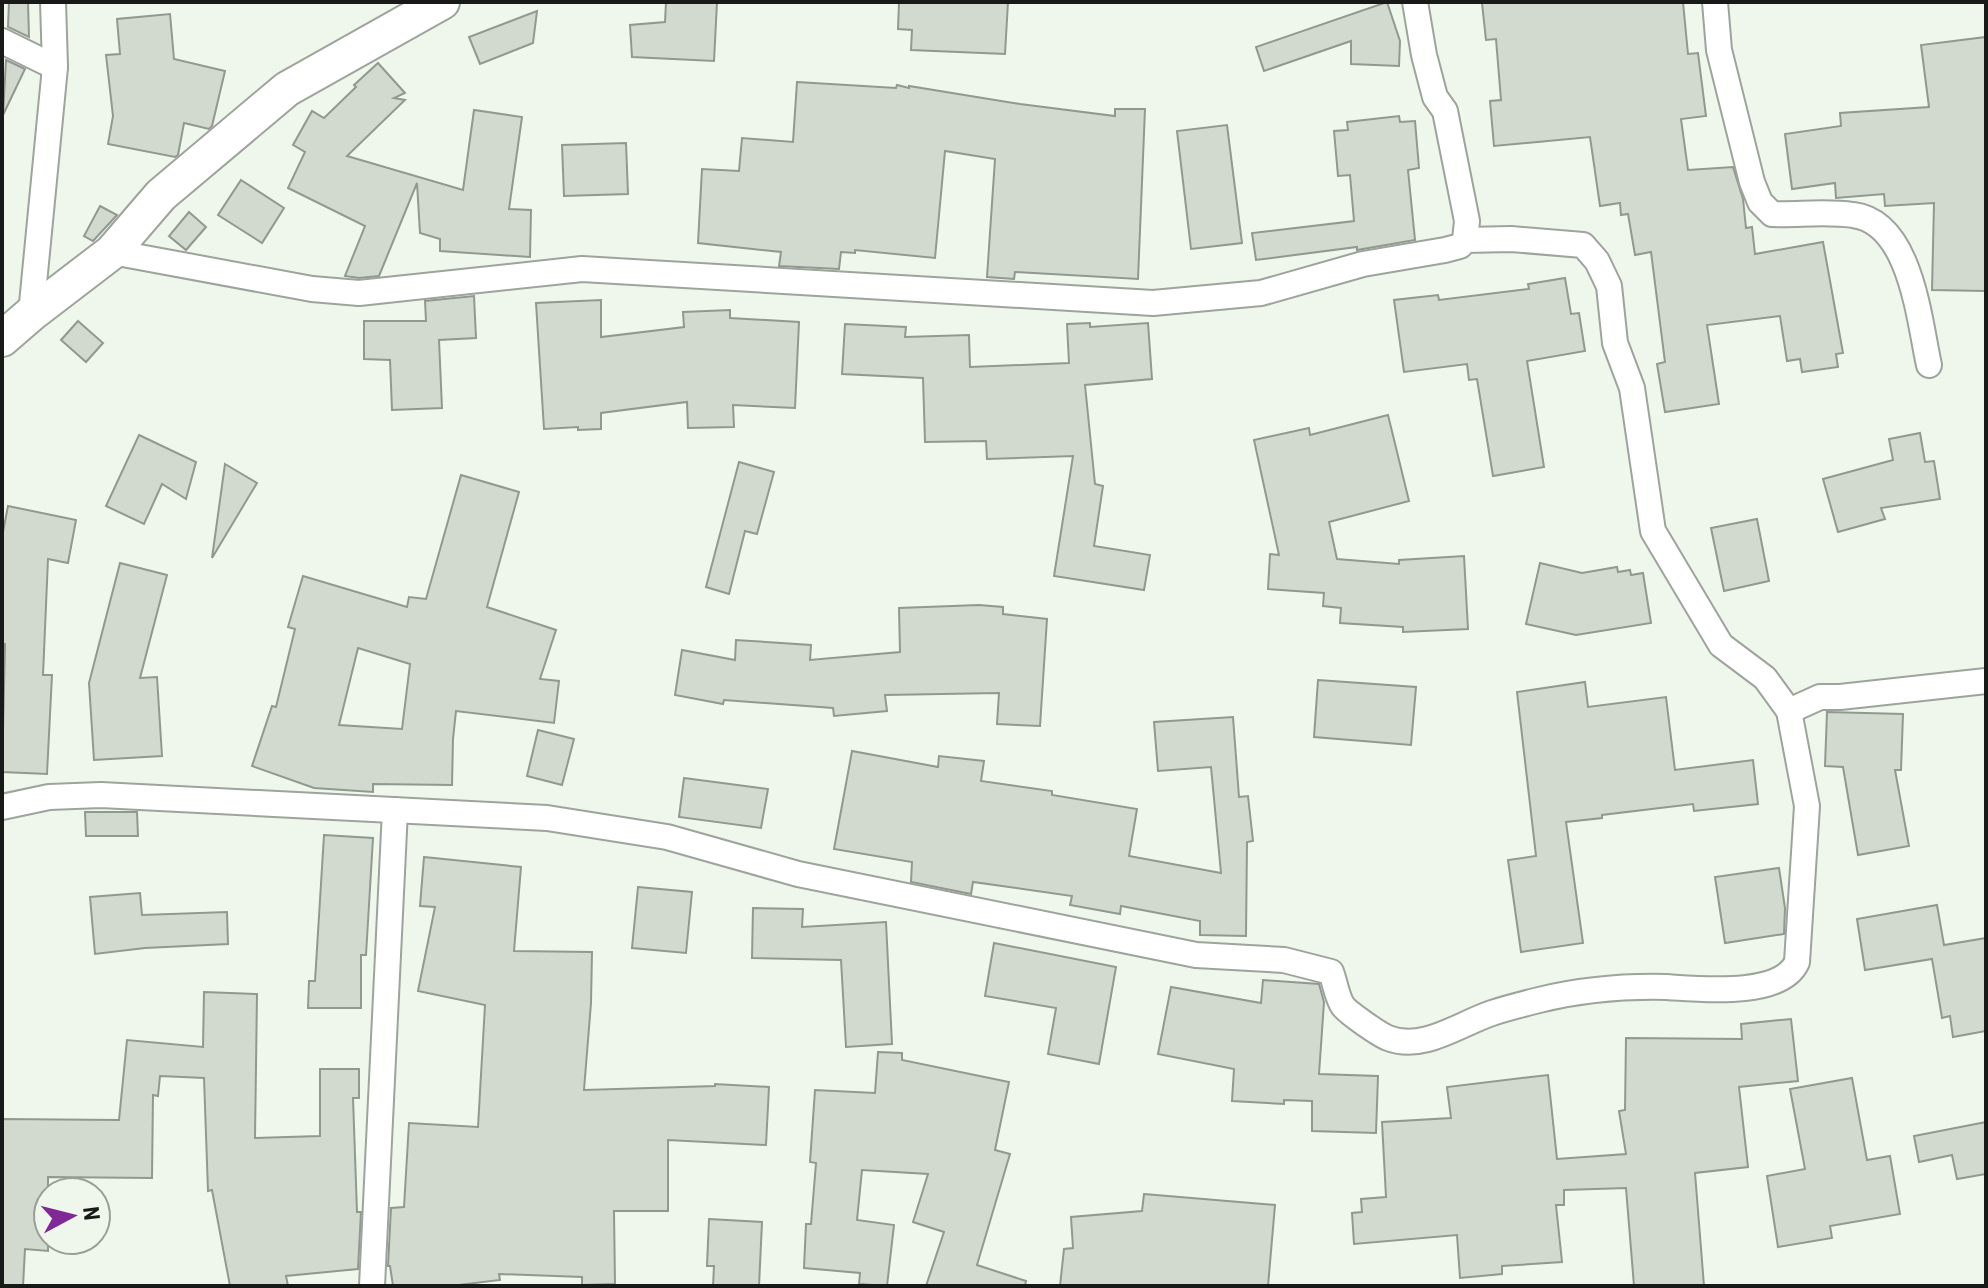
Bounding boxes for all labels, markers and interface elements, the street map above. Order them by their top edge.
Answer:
north arrow [32,1176,112,1256]
text: N [78,1205,105,1222]

